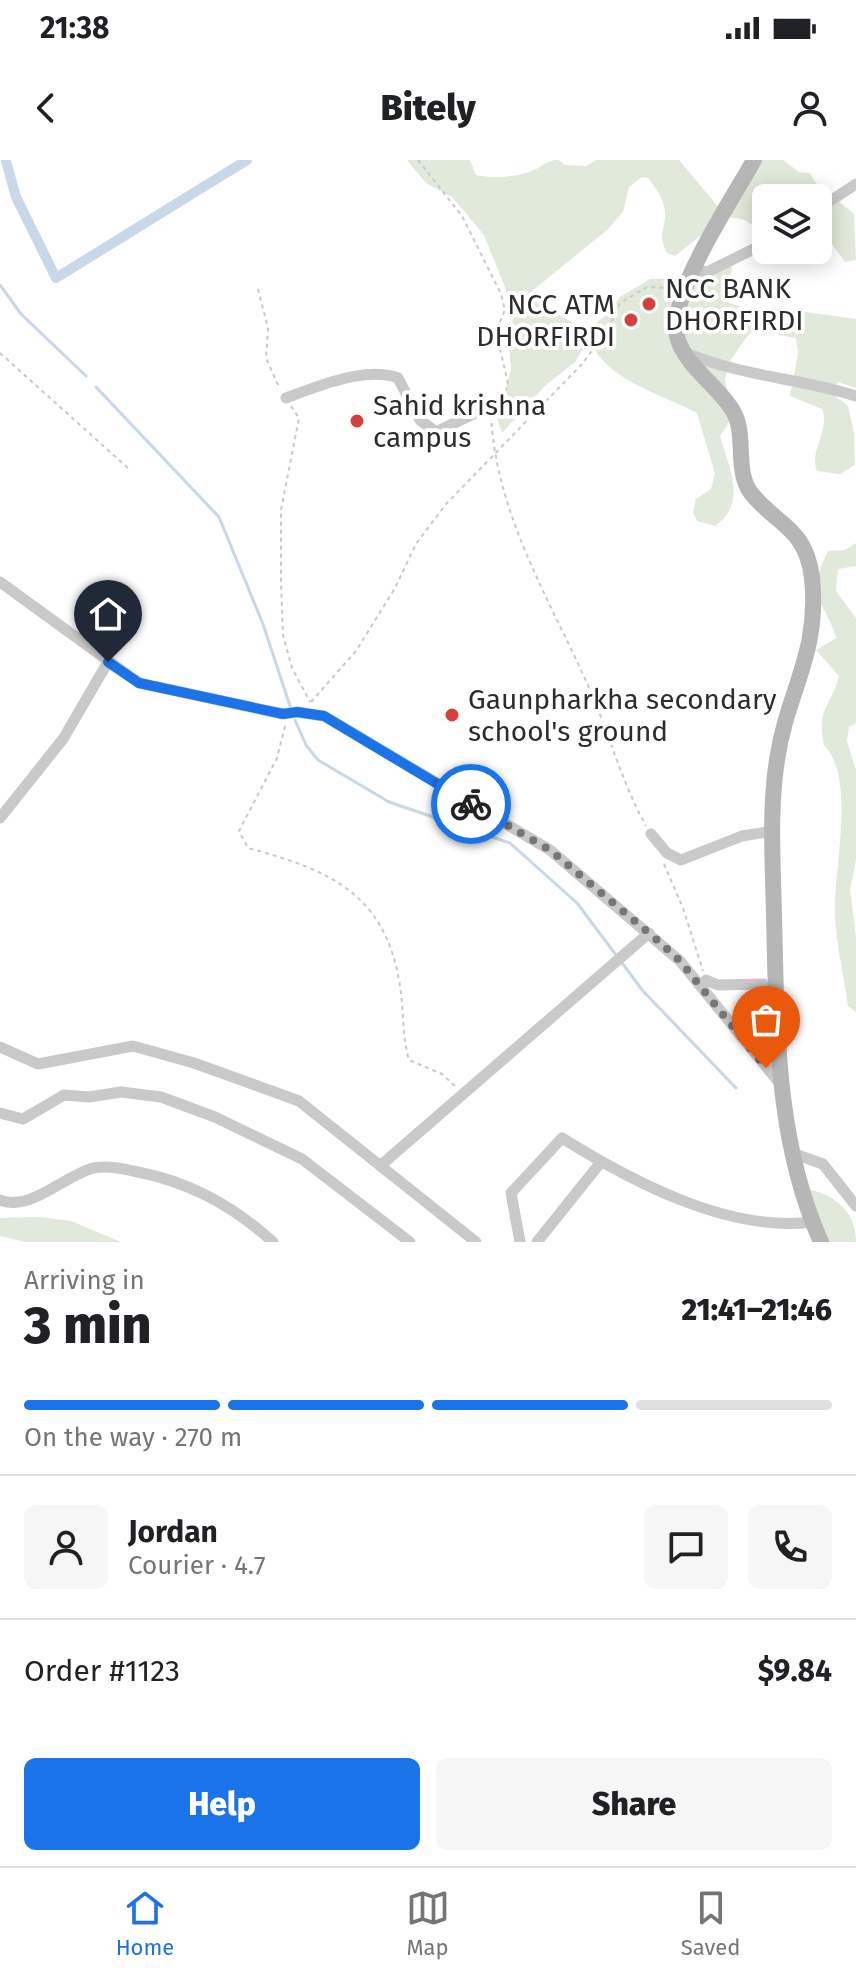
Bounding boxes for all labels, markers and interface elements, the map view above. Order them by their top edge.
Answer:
text: 21:38 [40,10,109,46]
icon: back [24,86,68,130]
text: Bitely [380,86,476,130]
icon: person [788,86,832,130]
map controls [752,184,832,264]
button: layers [752,184,832,264]
place label: NCC BANK DHORFIRDI [665,272,804,337]
place label: NCC ATM DHORFIRDI [476,288,615,353]
marker: NCC BANK DHORFIRDI [640,295,658,313]
marker: NCC ATM DHORFIRDI [622,311,640,329]
place label: Sahid krishna campus [373,389,546,454]
marker: Sahid krishna campus [348,412,366,430]
pin [74,580,142,662]
icon: home [86,592,130,636]
place label: Gaunpharkha secondary school's ground [468,683,777,748]
marker: Gaunpharkha secondary school's ground [443,706,461,724]
courier [431,764,511,844]
icon: bike [449,782,493,826]
pin [732,986,800,1068]
icon: bag [744,998,788,1042]
text: Arriving in [24,1265,145,1296]
text: 21:41–21:46 [682,1292,832,1328]
text: 3 min [24,1294,152,1357]
text: On the way · 270 m [24,1422,242,1453]
button: person [24,1505,108,1589]
button: chat [644,1505,728,1589]
button: phone [748,1505,832,1589]
text: Jordan [128,1514,218,1550]
text: Courier · 4.7 [128,1550,266,1581]
text: Order #1123 [24,1653,180,1689]
text: $9.84 [758,1653,832,1689]
button: Help [24,1758,420,1850]
button: Share [436,1758,832,1850]
tab: Home [116,1886,174,1961]
tab: Map [406,1886,450,1961]
tab: Saved [681,1886,740,1961]

